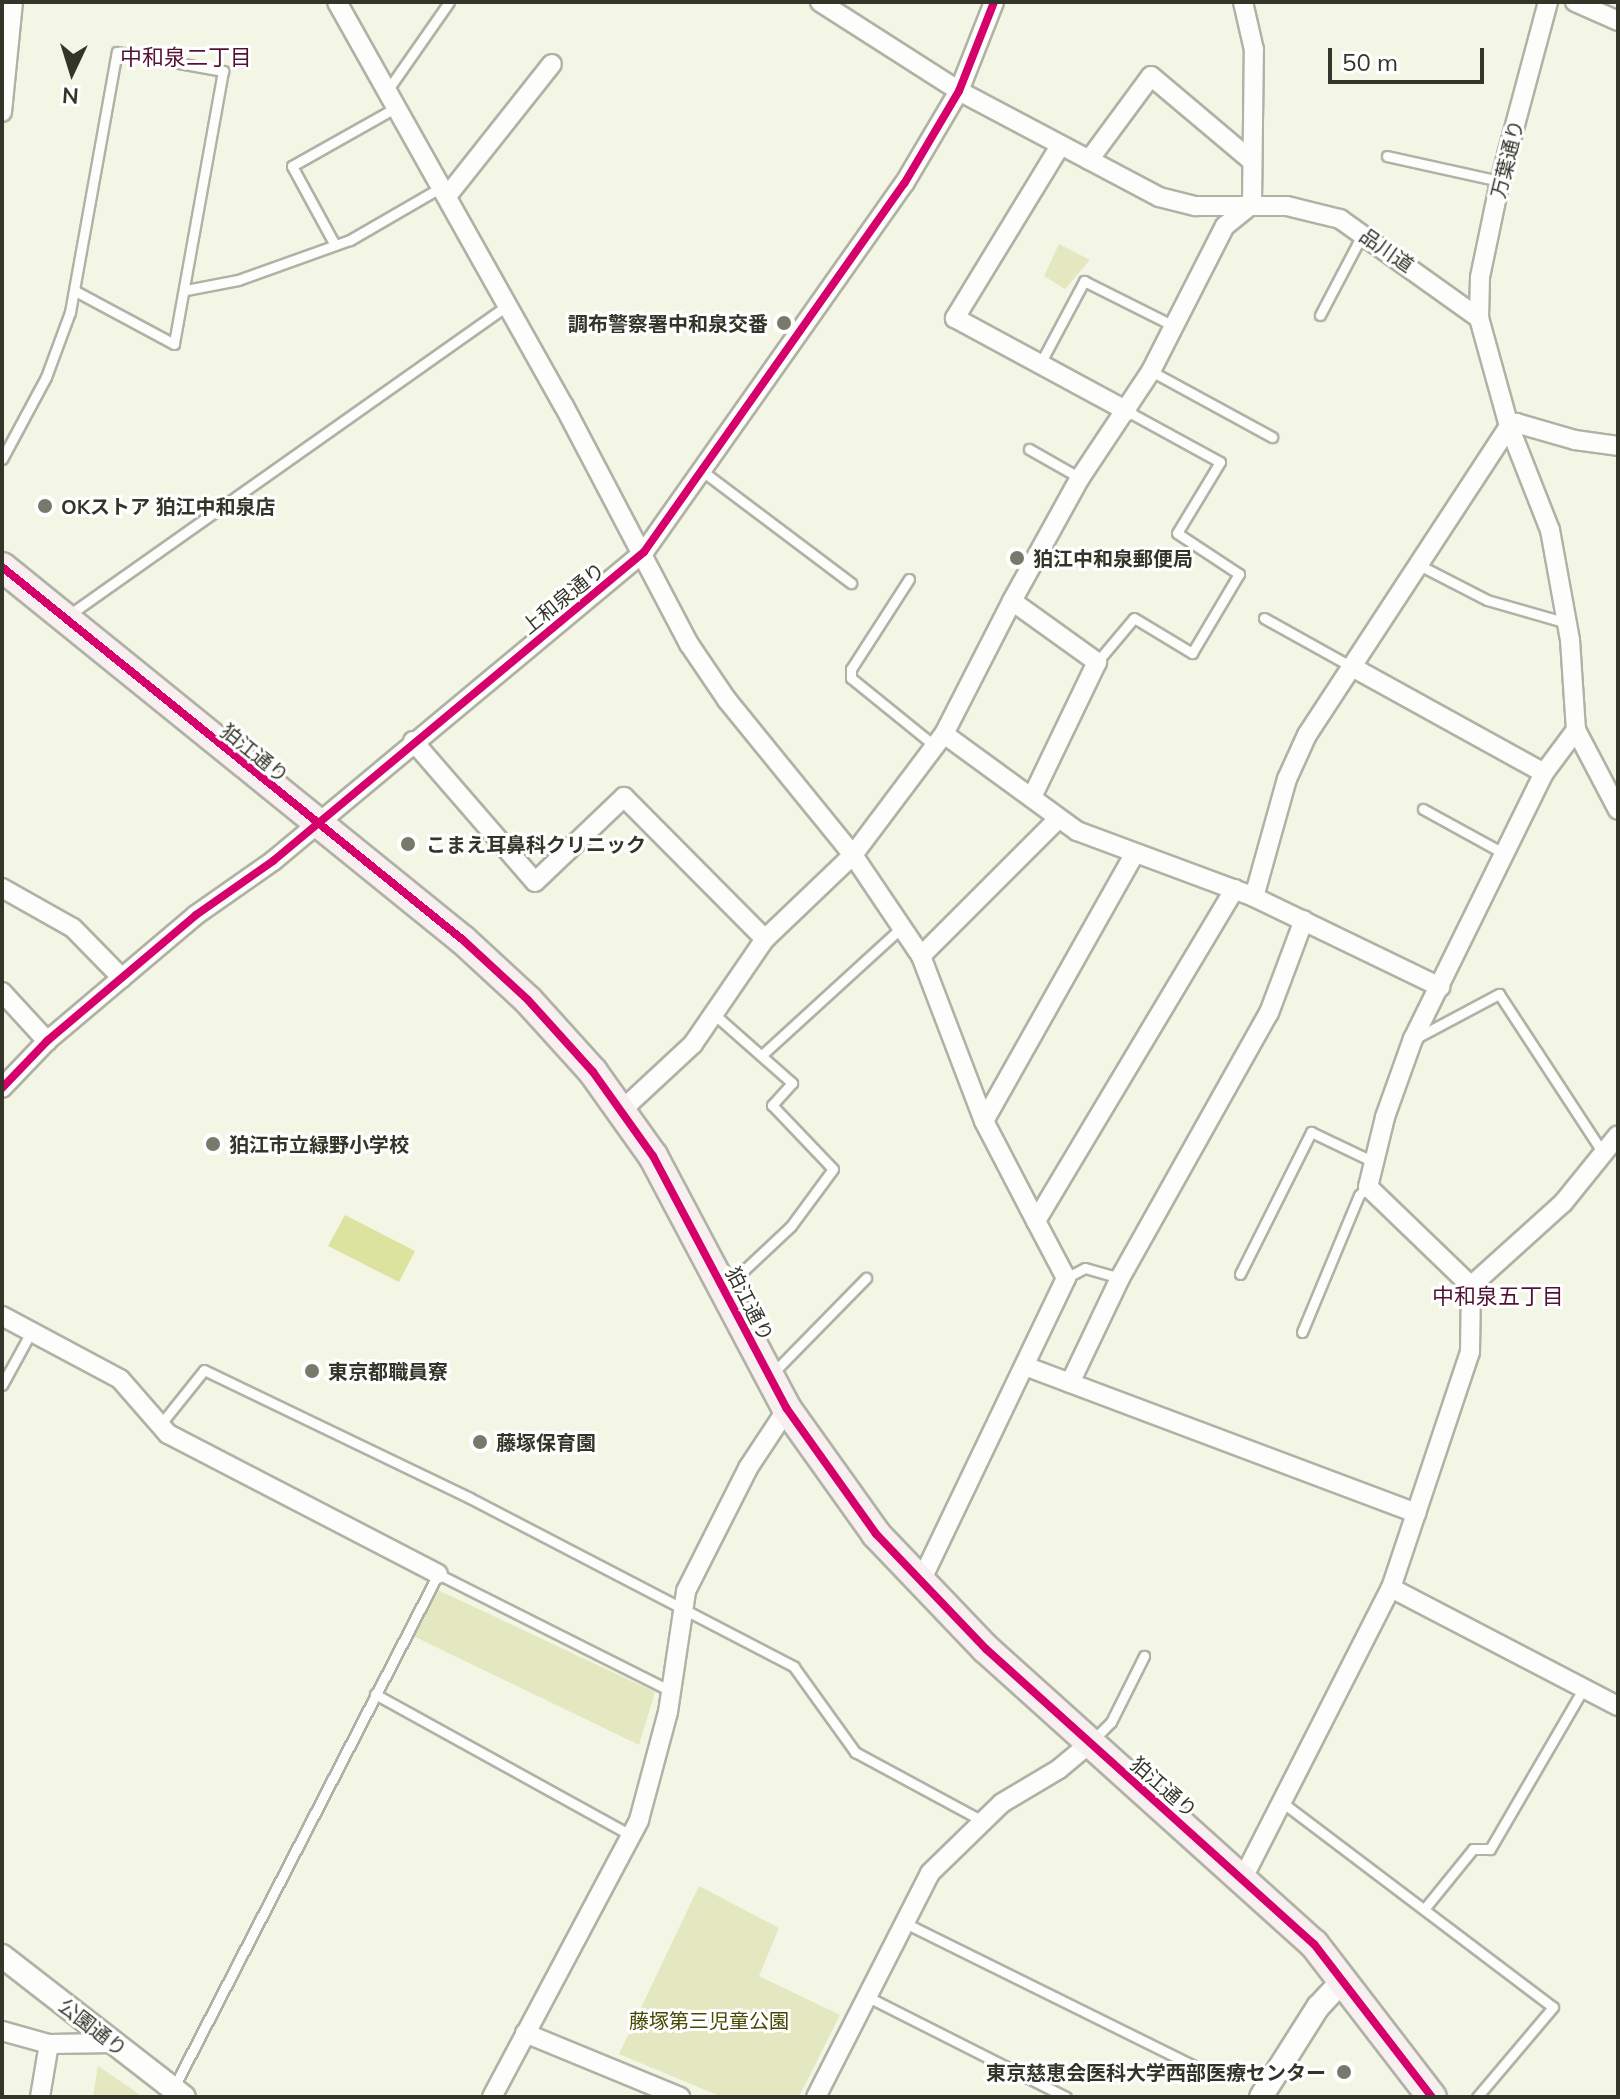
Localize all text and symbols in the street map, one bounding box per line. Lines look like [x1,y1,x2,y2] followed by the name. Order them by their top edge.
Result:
[32,32,112,112] north arrow
[1332,32,1488,82] scale bar
[120,45,252,71] district label: 中和泉二丁目
[1342,47,1398,77] text: 50 m
[61,81,80,110] text: N
[1486,117,1528,201] street label: 万葉通り
[1356,223,1418,277] street label: 品川道
[568,311,768,335] place label: 調布警察署中和泉交番
[775,314,793,332] marker: 調布警察署中和泉交番
[61,494,276,518] place label: OKストア 狛江中和泉店
[36,497,54,515] marker: OKストア 狛江中和泉店
[1033,546,1193,570] place label: 狛江中和泉郵便局
[1008,549,1026,567] marker: 狛江中和泉郵便局
[517,557,609,639] street label: 上和泉通り
[216,719,294,787] street label: 狛江通り
[426,832,646,856] place label: こまえ耳鼻科クリニック
[397,833,419,855] marker: こまえ耳鼻科クリニック
[229,1132,409,1156] place label: 狛江市立緑野小学校
[204,1135,222,1153] marker: 狛江市立緑野小学校
[721,1263,779,1345] street label: 狛江通り
[1432,1284,1564,1310] district label: 中和泉五丁目
[328,1359,448,1383] place label: 東京都職員寮
[303,1362,321,1380] marker: 東京都職員寮
[496,1430,596,1454] place label: 藤塚保育園
[471,1433,489,1451] marker: 藤塚保育園
[1126,1752,1202,1822] street label: 狛江通り
[54,1993,132,2061] street label: 公園通り
[629,2008,789,2032] park label: 藤塚第三児童公園
[986,2060,1326,2084] place label: 東京慈恵会医科大学西部医療センター
[1333,2061,1355,2083] marker: 東京慈恵会医科大学西部医療センター

